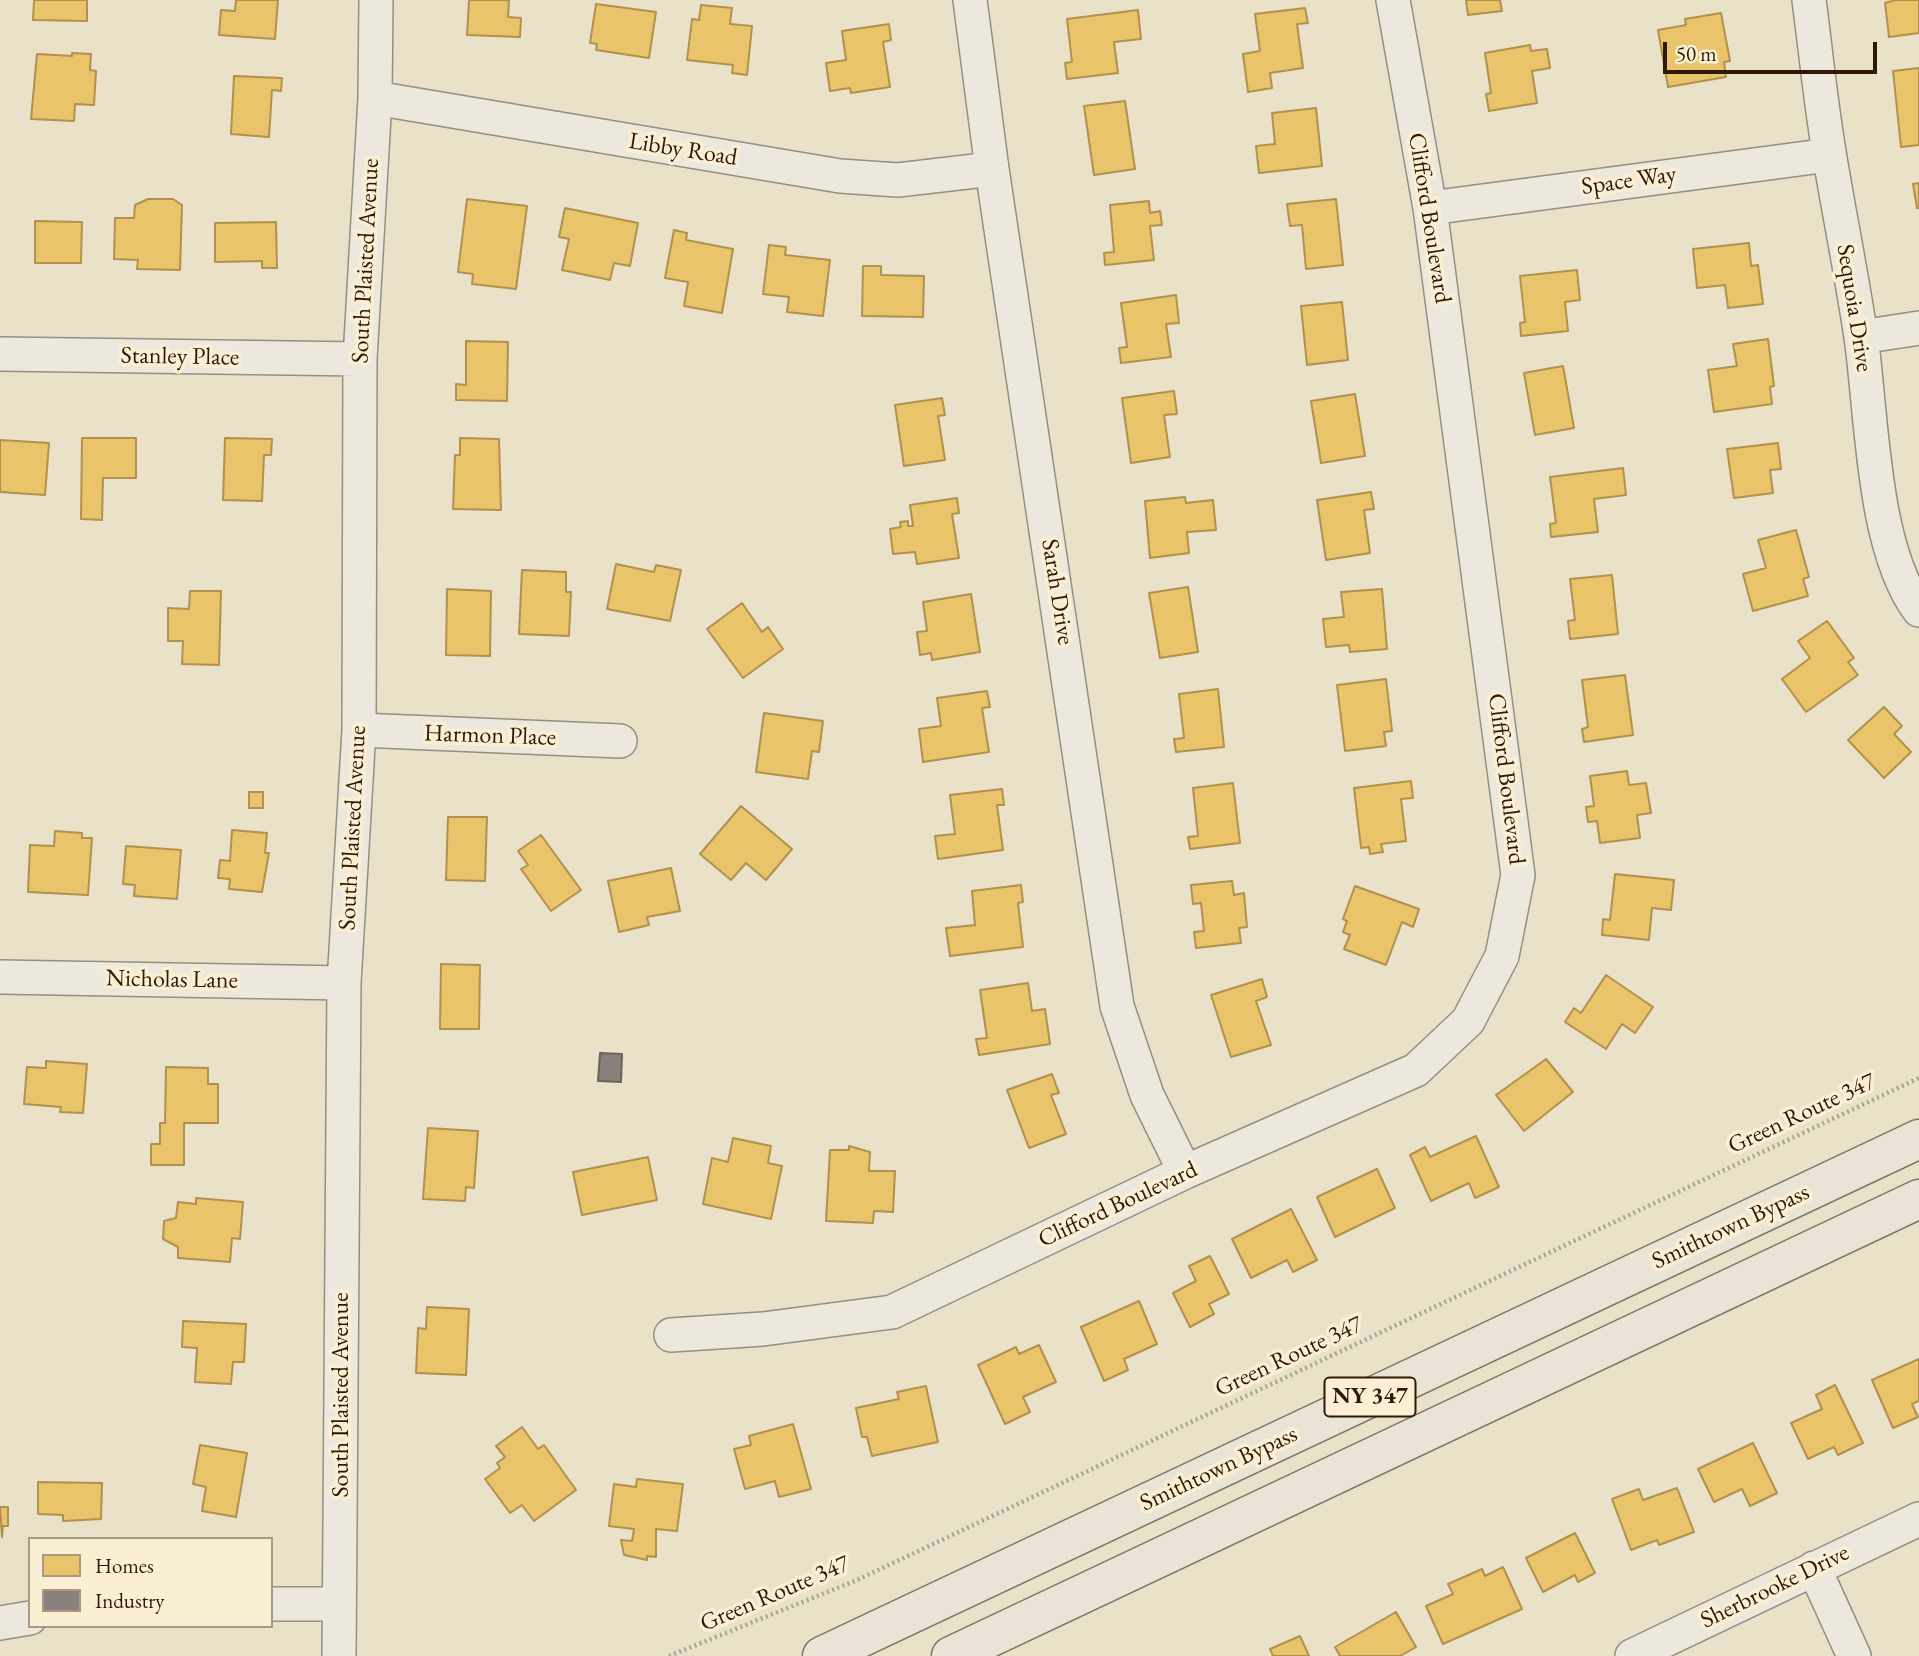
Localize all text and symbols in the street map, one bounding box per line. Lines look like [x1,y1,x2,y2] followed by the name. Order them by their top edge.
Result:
[1667,28,1881,72] scale bar
[1676,40,1717,67] text: 50 m
[627,127,739,173] street label: Libby Road
[1401,131,1457,305] street label: Clifford Boulevard
[346,158,386,364] street label: South Plaisted Avenue
[1580,160,1678,202] street label: Space Way
[1830,242,1878,374] street label: Sequoia Drive
[120,342,240,372] street label: Stanley Place
[1034,537,1080,647] street label: Sarah Drive
[1481,692,1531,866] street label: Clifford Boulevard
[423,719,557,753] street label: Harmon Place
[333,725,373,931] street label: South Plaisted Avenue
[106,964,238,996] street label: Nicholas Lane
[1724,1067,1880,1161] street label: Green Route 347
[1034,1156,1202,1254] street label: Clifford Boulevard
[1648,1178,1814,1276] street label: Smithtown Bypass
[327,1292,355,1498] street label: South Plaisted Avenue
[1211,1310,1367,1404] street label: Green Route 347
[1324,1378,1416,1416] road number: NY 347
[1136,1420,1302,1518] street label: Smithtown Bypass
[28,1537,273,1628] legend
[1696,1539,1854,1635] street label: Sherbrooke Drive
[696,1550,854,1638] street label: Green Route 347
[95,1552,154,1579] text: Homes
[95,1587,165,1614] text: Industry

